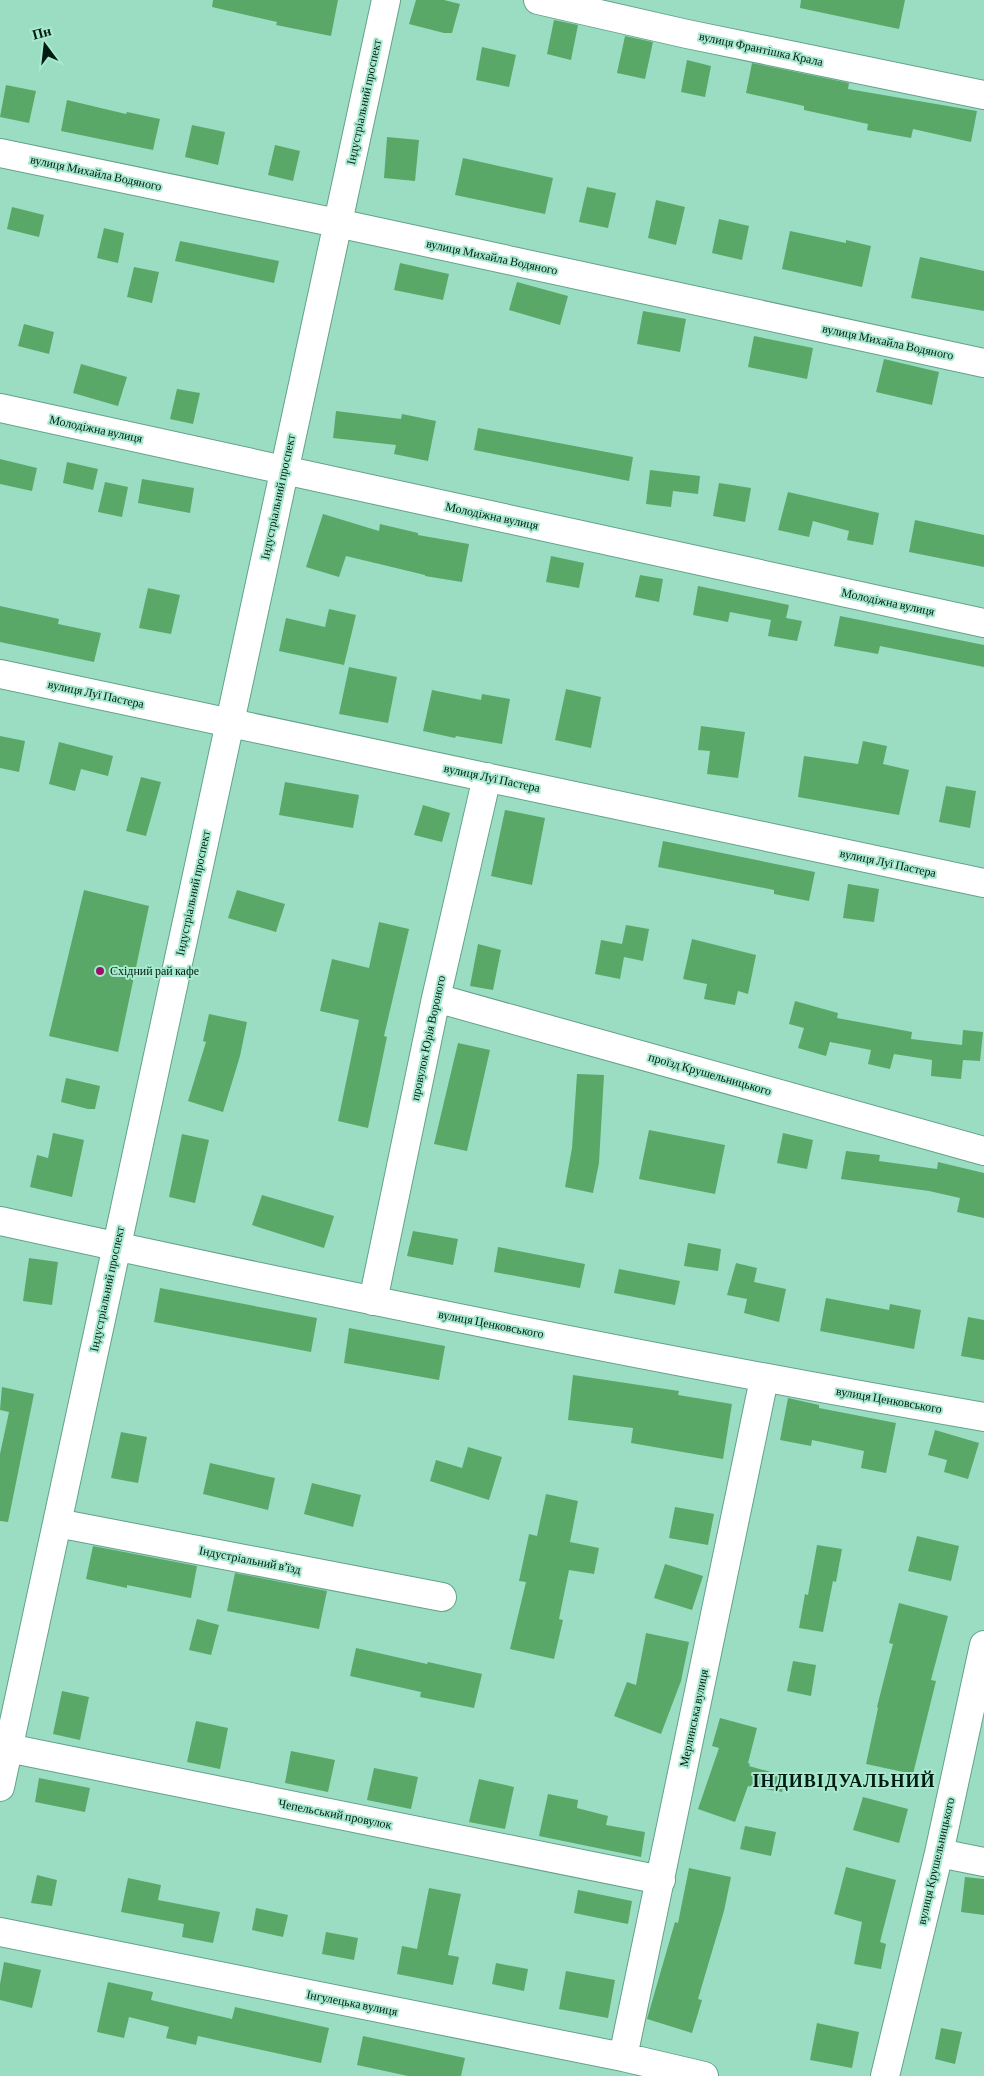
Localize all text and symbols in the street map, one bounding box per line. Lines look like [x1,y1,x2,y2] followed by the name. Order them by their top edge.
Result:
[20,20,70,70] north arrow
[30,22,53,43] text: Пн
[698,29,825,69] street label: вулиця Франтішка Крала
[344,37,384,166] street label: Індустріальний проспект
[29,152,163,194] street label: вулиця Михайла Водяного
[425,236,559,278] street label: вулиця Михайла Водяного
[821,321,955,363] street label: вулиця Михайла Водяного
[48,412,144,446] street label: Молодіжна вулиця
[258,432,298,561] street label: Індустріальний проспект
[444,499,540,533] street label: Молодіжна вулиця
[840,585,936,619] street label: Молодіжна вулиця
[47,677,146,711] street label: вулиця Луї Пастера
[443,761,542,795] street label: вулиця Луї Пастера
[173,828,213,957] street label: Індустріальний проспект
[839,846,938,880] street label: вулиця Луї Пастера
[110,964,199,978] place label: Східний рай кафе
[94,965,106,977] marker: Східний рай кафе
[408,974,448,1102] street label: провулок Юрія Вороного
[647,1050,773,1098] street label: проїзд Крушельницького
[87,1224,127,1353] street label: Індустріальний проспект
[437,1307,545,1341] street label: вулиця Ценковського
[835,1384,943,1416] street label: вулиця Ценковського
[198,1543,302,1577] street label: Індустріальний в’їзд
[677,1667,711,1768] street label: Мерлинська вулиця
[752,1770,936,1791] district label: ІНДИВІДУАЛЬНИЙ
[277,1796,393,1832] street label: Чепельський провулок
[915,1796,957,1926] street label: вулиця Крушельницького
[305,1987,399,2019] street label: Інгулецька вулиця

